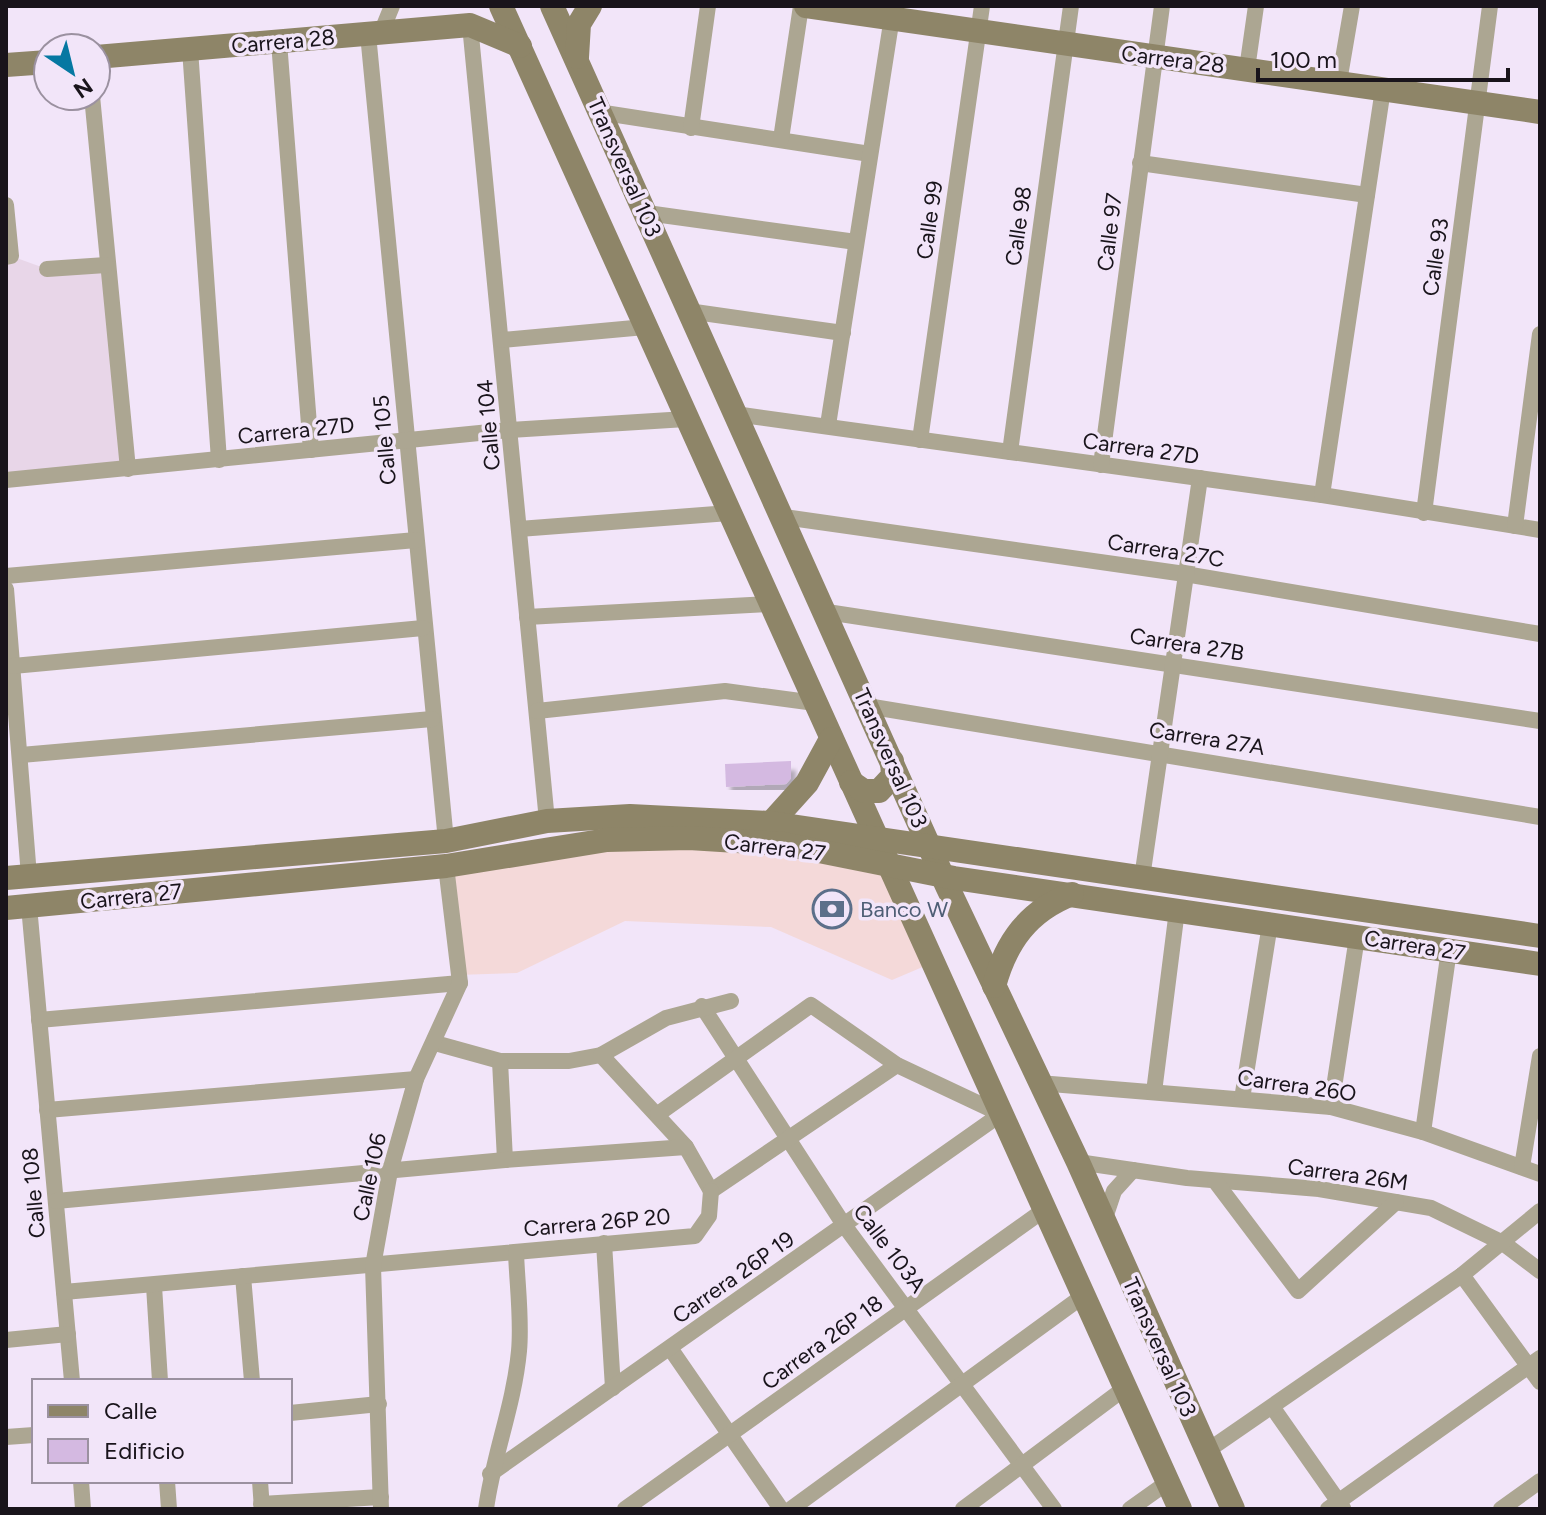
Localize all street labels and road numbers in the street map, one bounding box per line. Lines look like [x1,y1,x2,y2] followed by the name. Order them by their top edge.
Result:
[230,24,336,59] street label: Carrera 28
[1120,40,1226,79] street label: Carrera 28
[582,93,667,241] street label: Transversal 103
[911,179,948,261] street label: Calle 99
[1000,184,1037,268] street label: Calle 98
[1091,191,1128,273] street label: Calle 97
[1417,216,1454,298] street label: Calle 93
[471,378,506,471] street label: Calle 104
[367,394,402,486] street label: Calle 105
[236,411,356,450] street label: Carrera 27D
[1081,427,1201,470] street label: Carrera 27D
[1106,528,1226,573] street label: Carrera 27C
[1128,622,1246,667] street label: Carrera 27B
[848,684,933,832] street label: Transversal 103
[1147,716,1267,761] street label: Carrera 27A
[723,828,827,867] street label: Carrera 27
[79,878,183,915] street label: Carrera 27
[1362,924,1468,967] street label: Carrera 27
[1236,1064,1358,1107] street label: Carrera 26O
[347,1130,392,1224] street label: Calle 106
[16,1146,51,1239] street label: Calle 108
[1286,1153,1410,1196] street label: Carrera 26M
[847,1199,932,1298] street label: Calle 103A
[522,1203,672,1242] street label: Carrera 26P 20
[667,1225,799,1329] street label: Carrera 26P 19
[1117,1273,1202,1421] street label: Transversal 103
[756,1289,888,1396] street label: Carrera 26P 18

